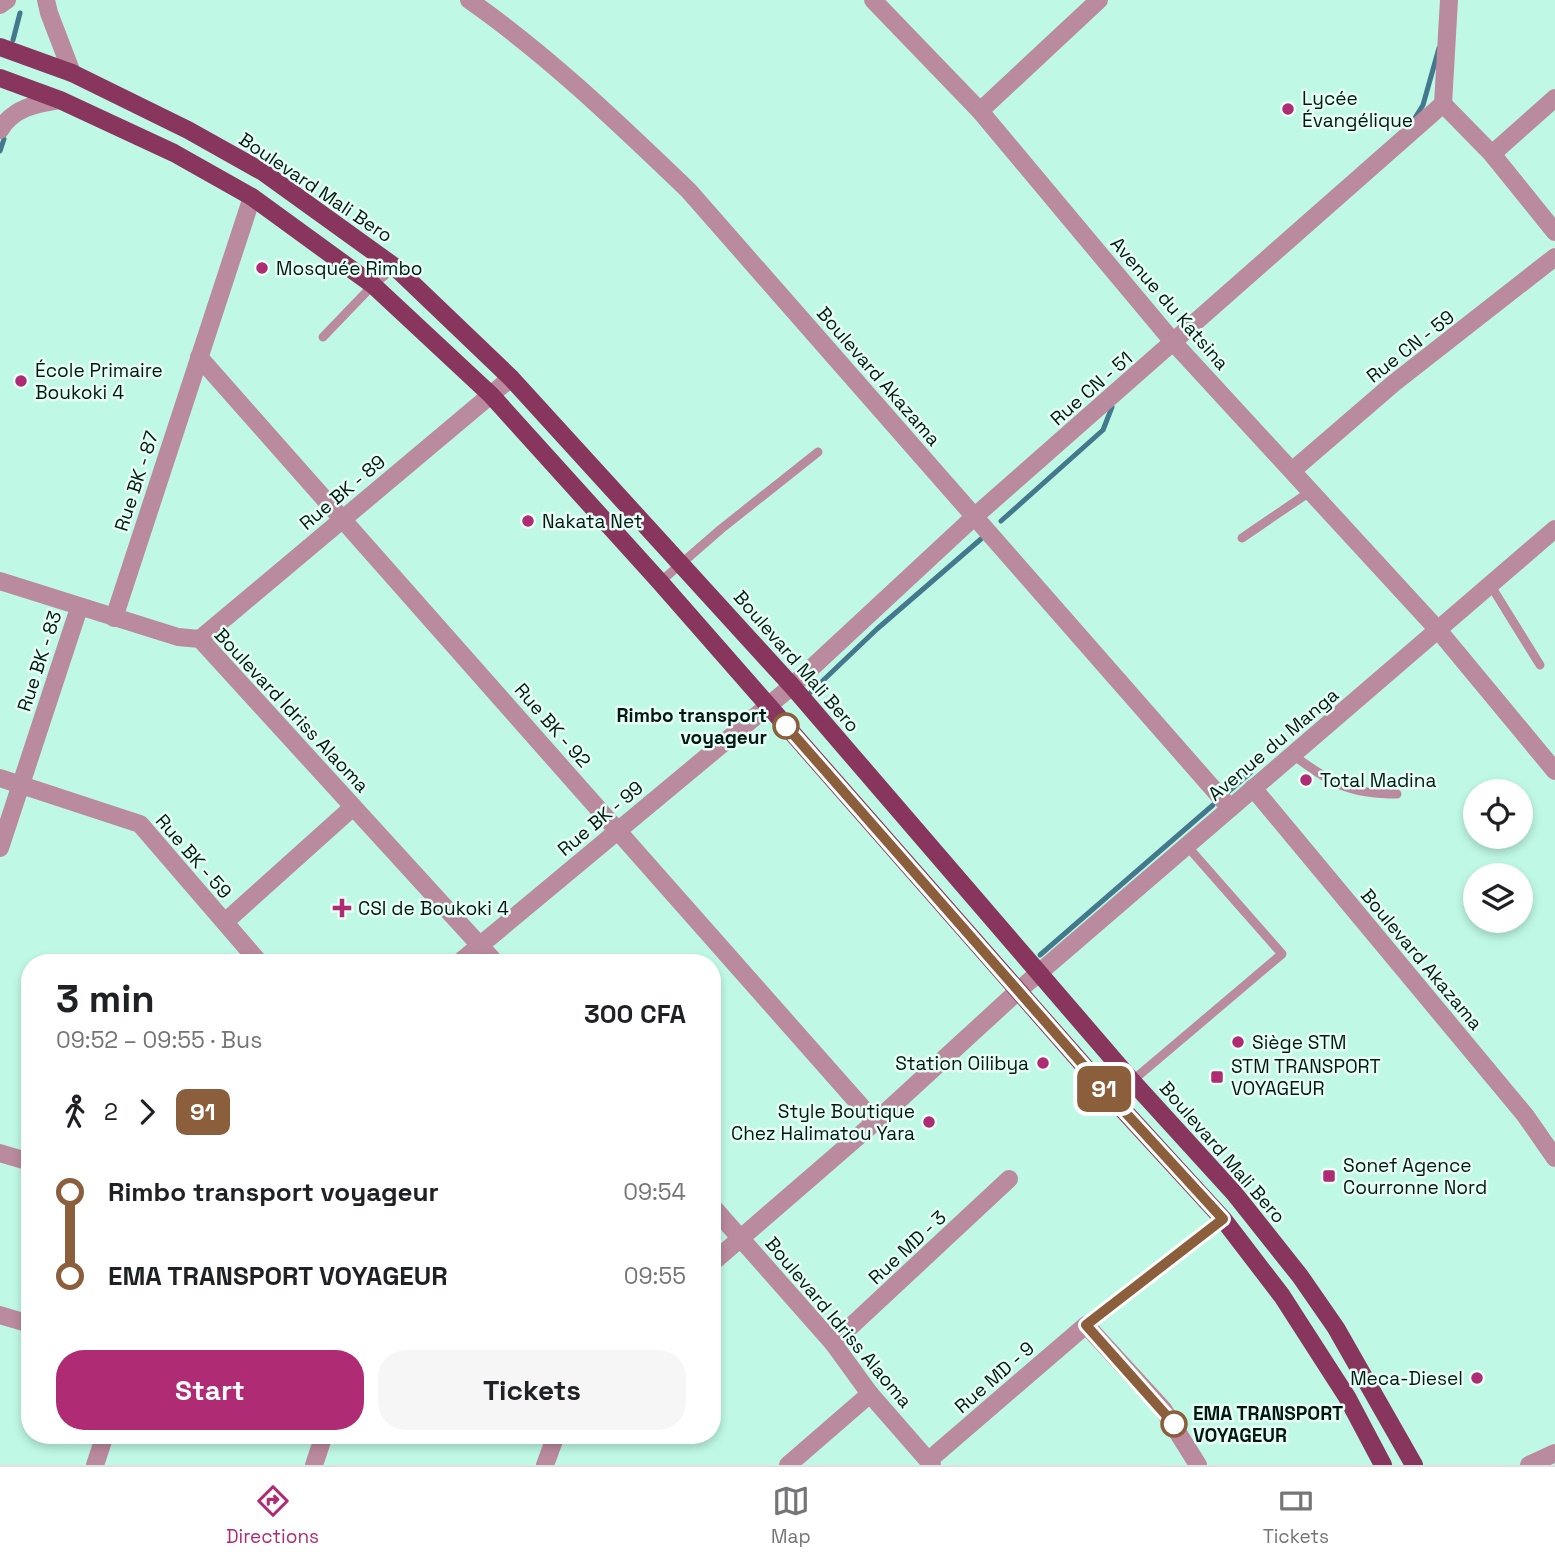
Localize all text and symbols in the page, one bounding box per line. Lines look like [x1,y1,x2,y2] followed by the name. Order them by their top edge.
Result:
[1302,86,1413,133] place label: Lycée Évangélique
[1280,101,1296,117] marker: Lycée Évangélique
[234,127,397,248] street label: Boulevard Mali Bero
[1105,231,1234,375] street label: Avenue du Katsina
[276,256,422,281] place label: Mosquée Rimbo
[254,260,270,276] marker: Mosquée Rimbo
[811,301,946,451] street label: Boulevard Akazama
[1361,304,1459,389] street label: Rue CN - 59
[1045,346,1138,431] street label: Rue CN - 51
[35,358,163,405] place label: École Primaire Boukoki 4
[13,373,29,389] marker: École Primaire Boukoki 4
[109,428,164,534] street label: Rue BK - 87
[294,449,390,536] street label: Rue BK - 89
[542,509,643,534] place label: Nakata Net
[520,513,536,529] marker: Nakata Net
[728,585,865,738] street label: Boulevard Mali Bero
[11,608,68,715] street label: Rue BK - 83
[209,623,374,798] street label: Boulevard Idriss Alaoma
[509,678,596,773] street label: Rue BK - 92
[1203,682,1344,806] street label: Avenue du Manga
[617,703,767,750] place label: Rimbo transport voyageur
[773,713,799,739] marker: Rimbo transport voyageur
[1320,768,1436,793] place label: Total Madina
[1298,772,1314,788] marker: Total Madina
[552,775,648,862] street label: Rue BK - 99
[1463,779,1533,933] map controls
[1463,779,1533,849] button: locate
[150,809,237,904] street label: Rue BK - 59
[1463,863,1533,933] button: layers
[1355,884,1488,1035] street label: Boulevard Akazama
[358,896,509,921] place label: CSI de Boukoki 4
[332,898,352,918] marker: CSI de Boukoki 4
[56,975,155,1023] text: 3 min
[584,997,686,1031] text: 300 CFA
[56,1025,262,1055] text: 09:52 – 09:55 · Bus
[1252,1030,1347,1055] place label: Siège STM
[1230,1034,1246,1050] marker: Siège STM
[895,1051,1029,1076] place label: Station Oilibya
[1231,1054,1381,1101] place label: STM TRANSPORT VOYAGEUR
[1035,1055,1051,1071] marker: Station Oilibya
[1072,1066,1136,1112] line badge: 91
[1209,1069,1225,1085] marker: STM TRANSPORT VOYAGEUR
[1091,1073,1117,1104] text: 91
[1154,1076,1291,1229] street label: Boulevard Mali Bero
[56,1093,94,1131] icon: walk
[128,1093,166,1131] icon: forward
[190,1096,216,1127] text: 91
[104,1097,118,1127] text: 2
[731,1099,915,1146] place label: Style Boutique Chez Halimatou Yara
[921,1114,937,1130] marker: Style Boutique Chez Halimatou Yara
[1343,1153,1487,1200] place label: Sonef Agence Courronne Nord
[1321,1168,1337,1184] marker: Sonef Agence Courronne Nord
[108,1175,439,1209] text: Rimbo transport voyageur
[623,1177,686,1207] text: 09:54
[863,1205,952,1290] street label: Rue MD - 3
[760,1232,918,1413] street label: Boulevard Idriss Alaoma
[108,1259,448,1293] text: EMA TRANSPORT VOYAGEUR
[624,1261,686,1291] text: 09:55
[949,1336,1039,1419] street label: Rue MD - 9
[56,1350,364,1430] button: Start
[378,1350,686,1430] button: Tickets
[1350,1366,1463,1391] place label: Meca-Diesel
[1469,1370,1485,1386] marker: Meca-Diesel
[1193,1401,1343,1448] place label: EMA TRANSPORT VOYAGEUR
[1161,1411,1187,1437] marker: EMA TRANSPORT VOYAGEUR
[226,1482,319,1549] tab: Directions
[771,1482,811,1549] tab: Map
[1263,1482,1329,1549] tab: Tickets

